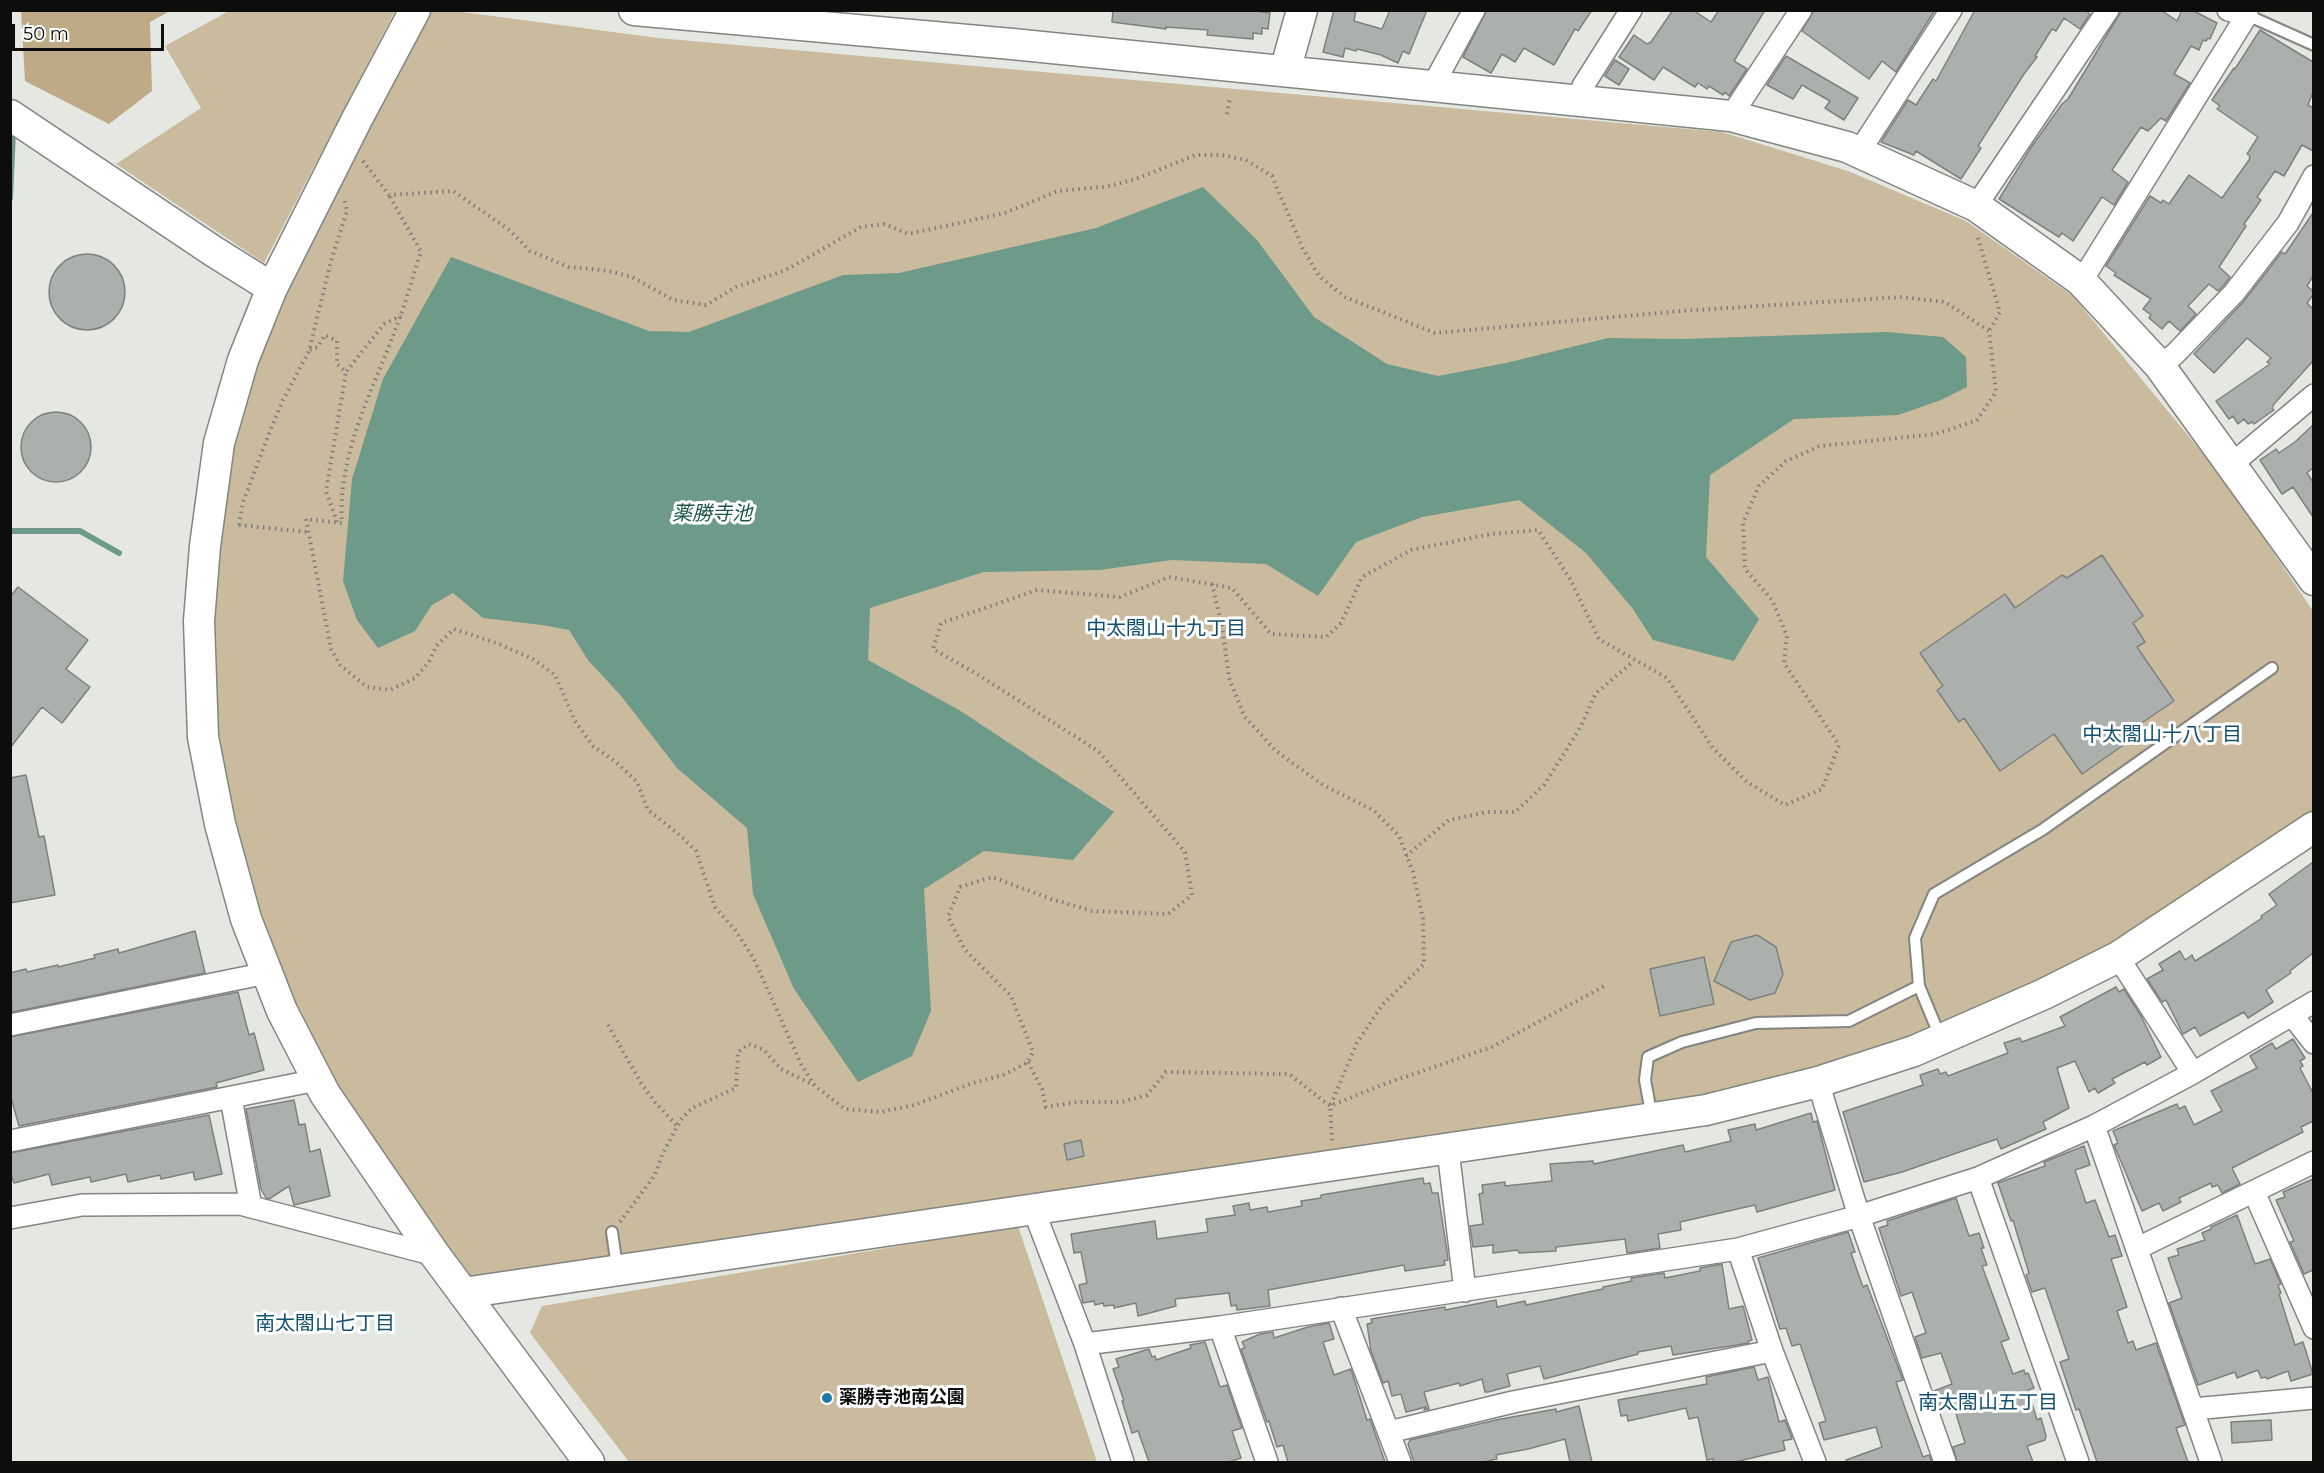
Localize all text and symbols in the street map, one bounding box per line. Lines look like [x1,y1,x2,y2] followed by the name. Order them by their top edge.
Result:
[15,12,166,50] scale bar
[23,23,69,45] text: 50 m
[672,502,752,526] water label: 薬勝寺池
[1086,617,1246,641] district label: 中太閤山十九丁目
[2082,723,2242,747] district label: 中太閤山十八丁目
[255,1312,395,1336] district label: 南太閤山七丁目
[839,1387,965,1409] place label: 薬勝寺池南公園
[820,1391,834,1405] marker: 薬勝寺池南公園
[1918,1391,2058,1415] district label: 南太閤山五丁目

